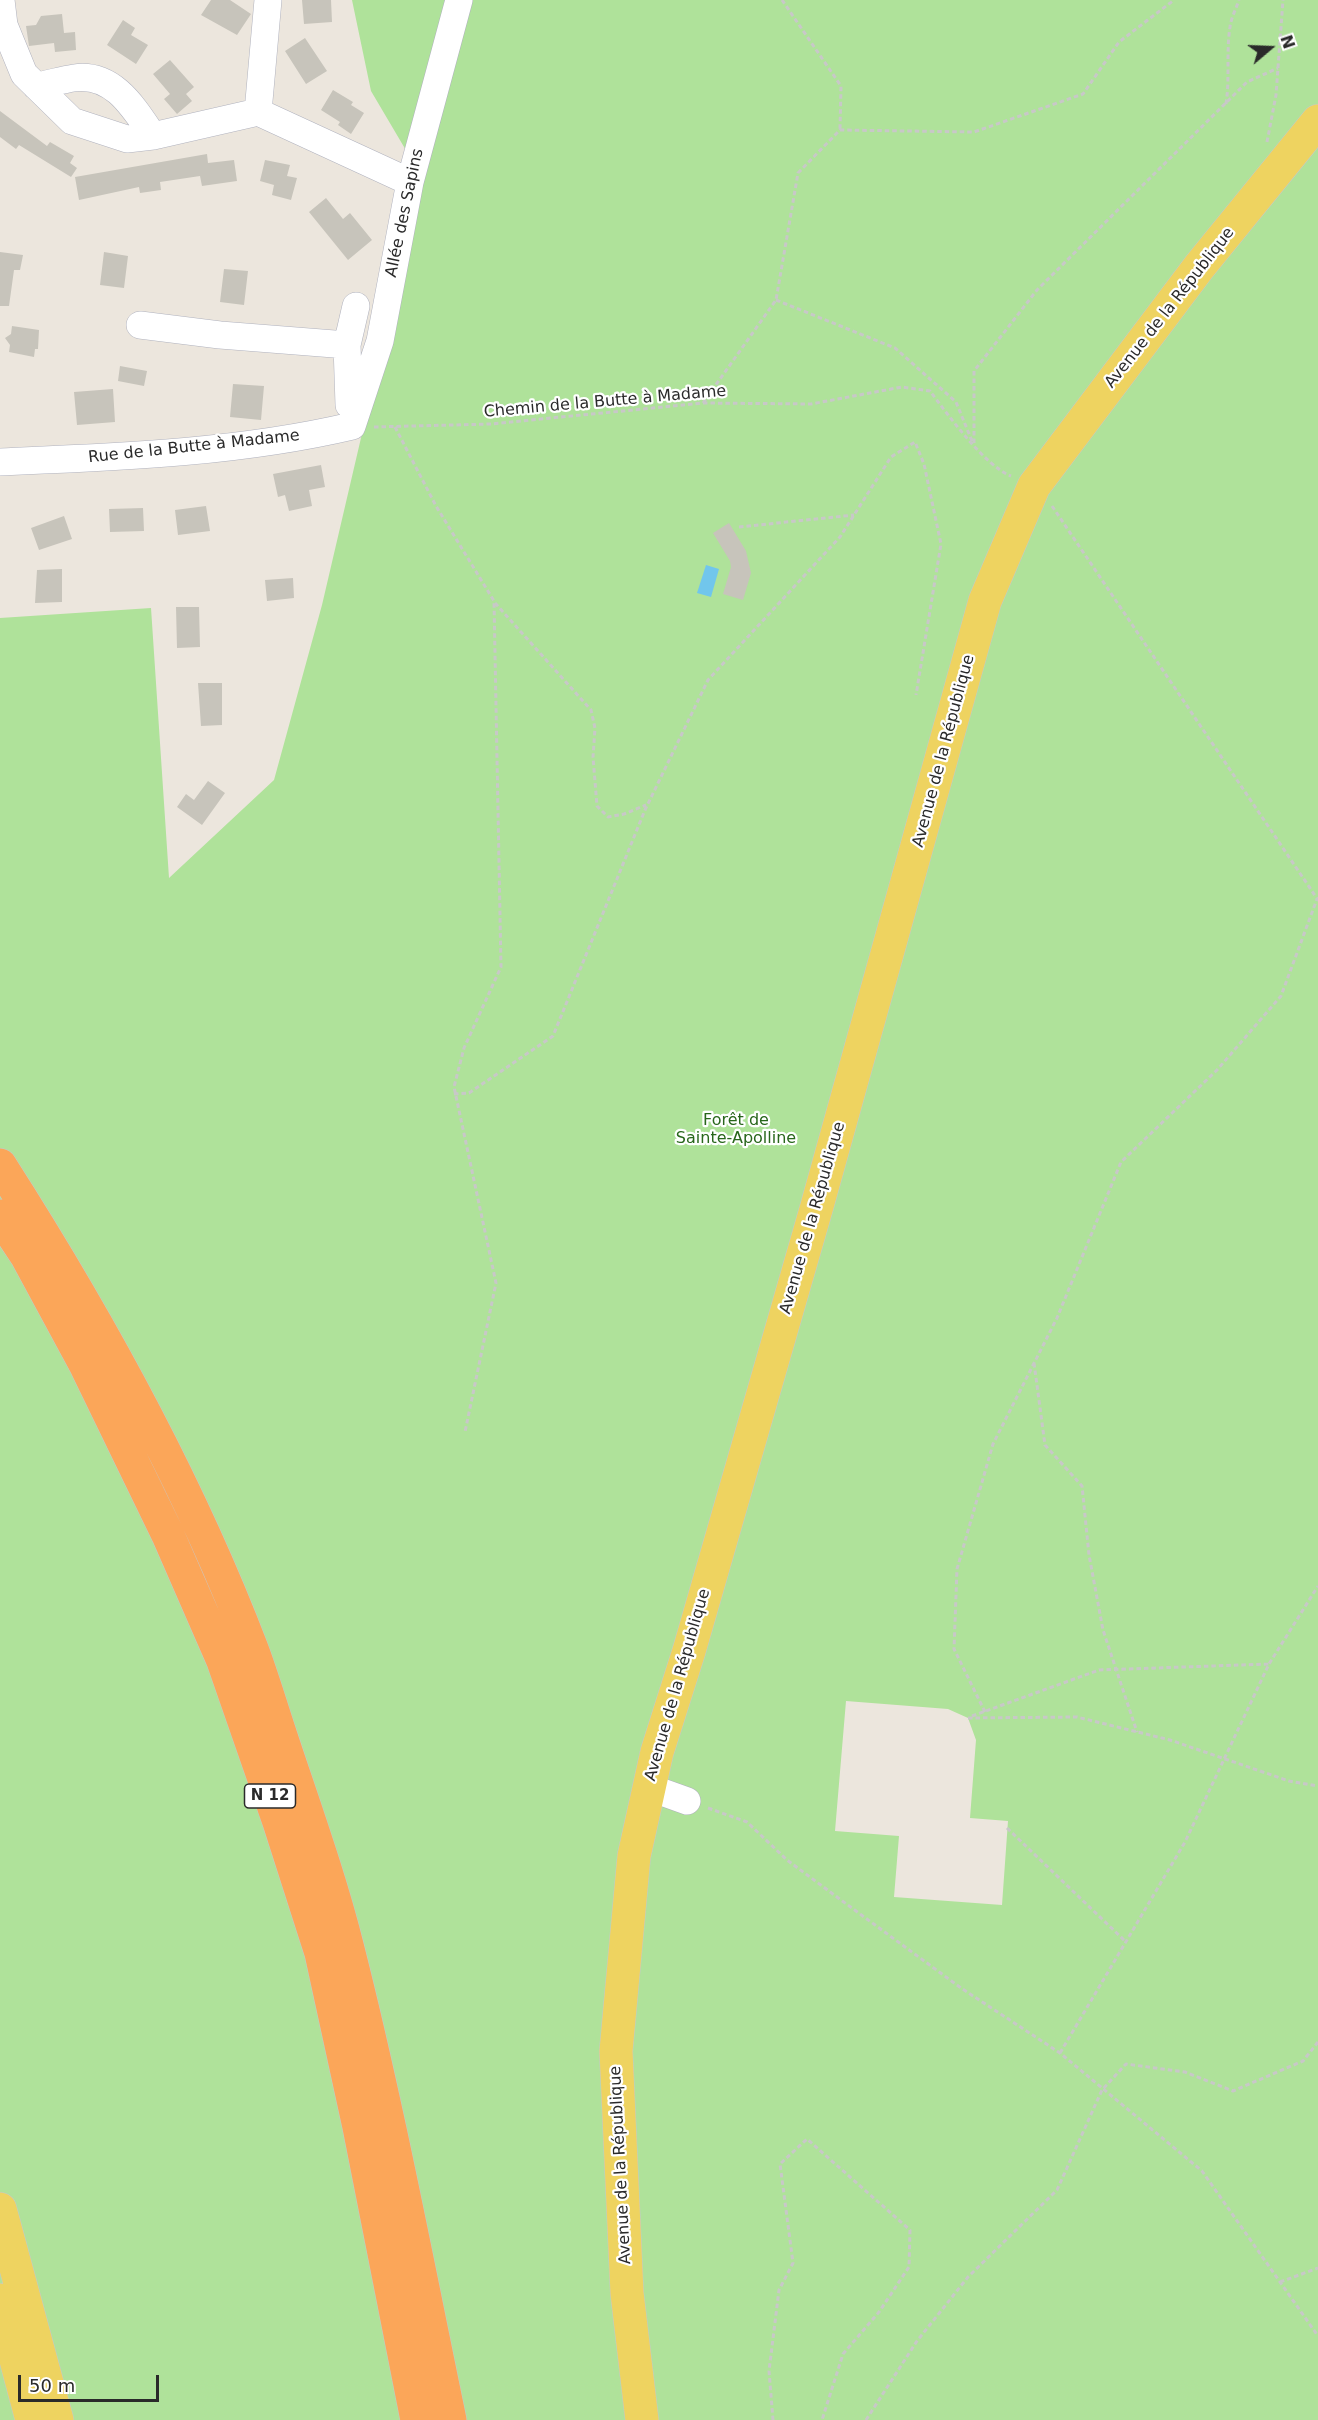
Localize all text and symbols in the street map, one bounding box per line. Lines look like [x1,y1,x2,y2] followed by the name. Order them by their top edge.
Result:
[1240,18,1300,78] north arrow
[1276,33,1299,51] text: N
[382,147,428,279] street label: Allée des Sapins
[1101,224,1239,392] street label: Avenue de la République
[483,382,727,422] street label: Chemin de la Butte à Madame
[87,426,301,468] street label: Rue de la Butte à Madame
[909,653,979,849] street label: Avenue de la République
[676,1111,796,1149] park label: Forêt de Sainte-Apolline
[776,1120,850,1316] street label: Avenue de la République
[641,1587,715,1783] street label: Avenue de la République
[244,1784,296,1808] road number: N 12
[606,2065,636,2265] street label: Avenue de la République
[21,2363,162,2401] scale bar
[29,2375,75,2396] text: 50 m

